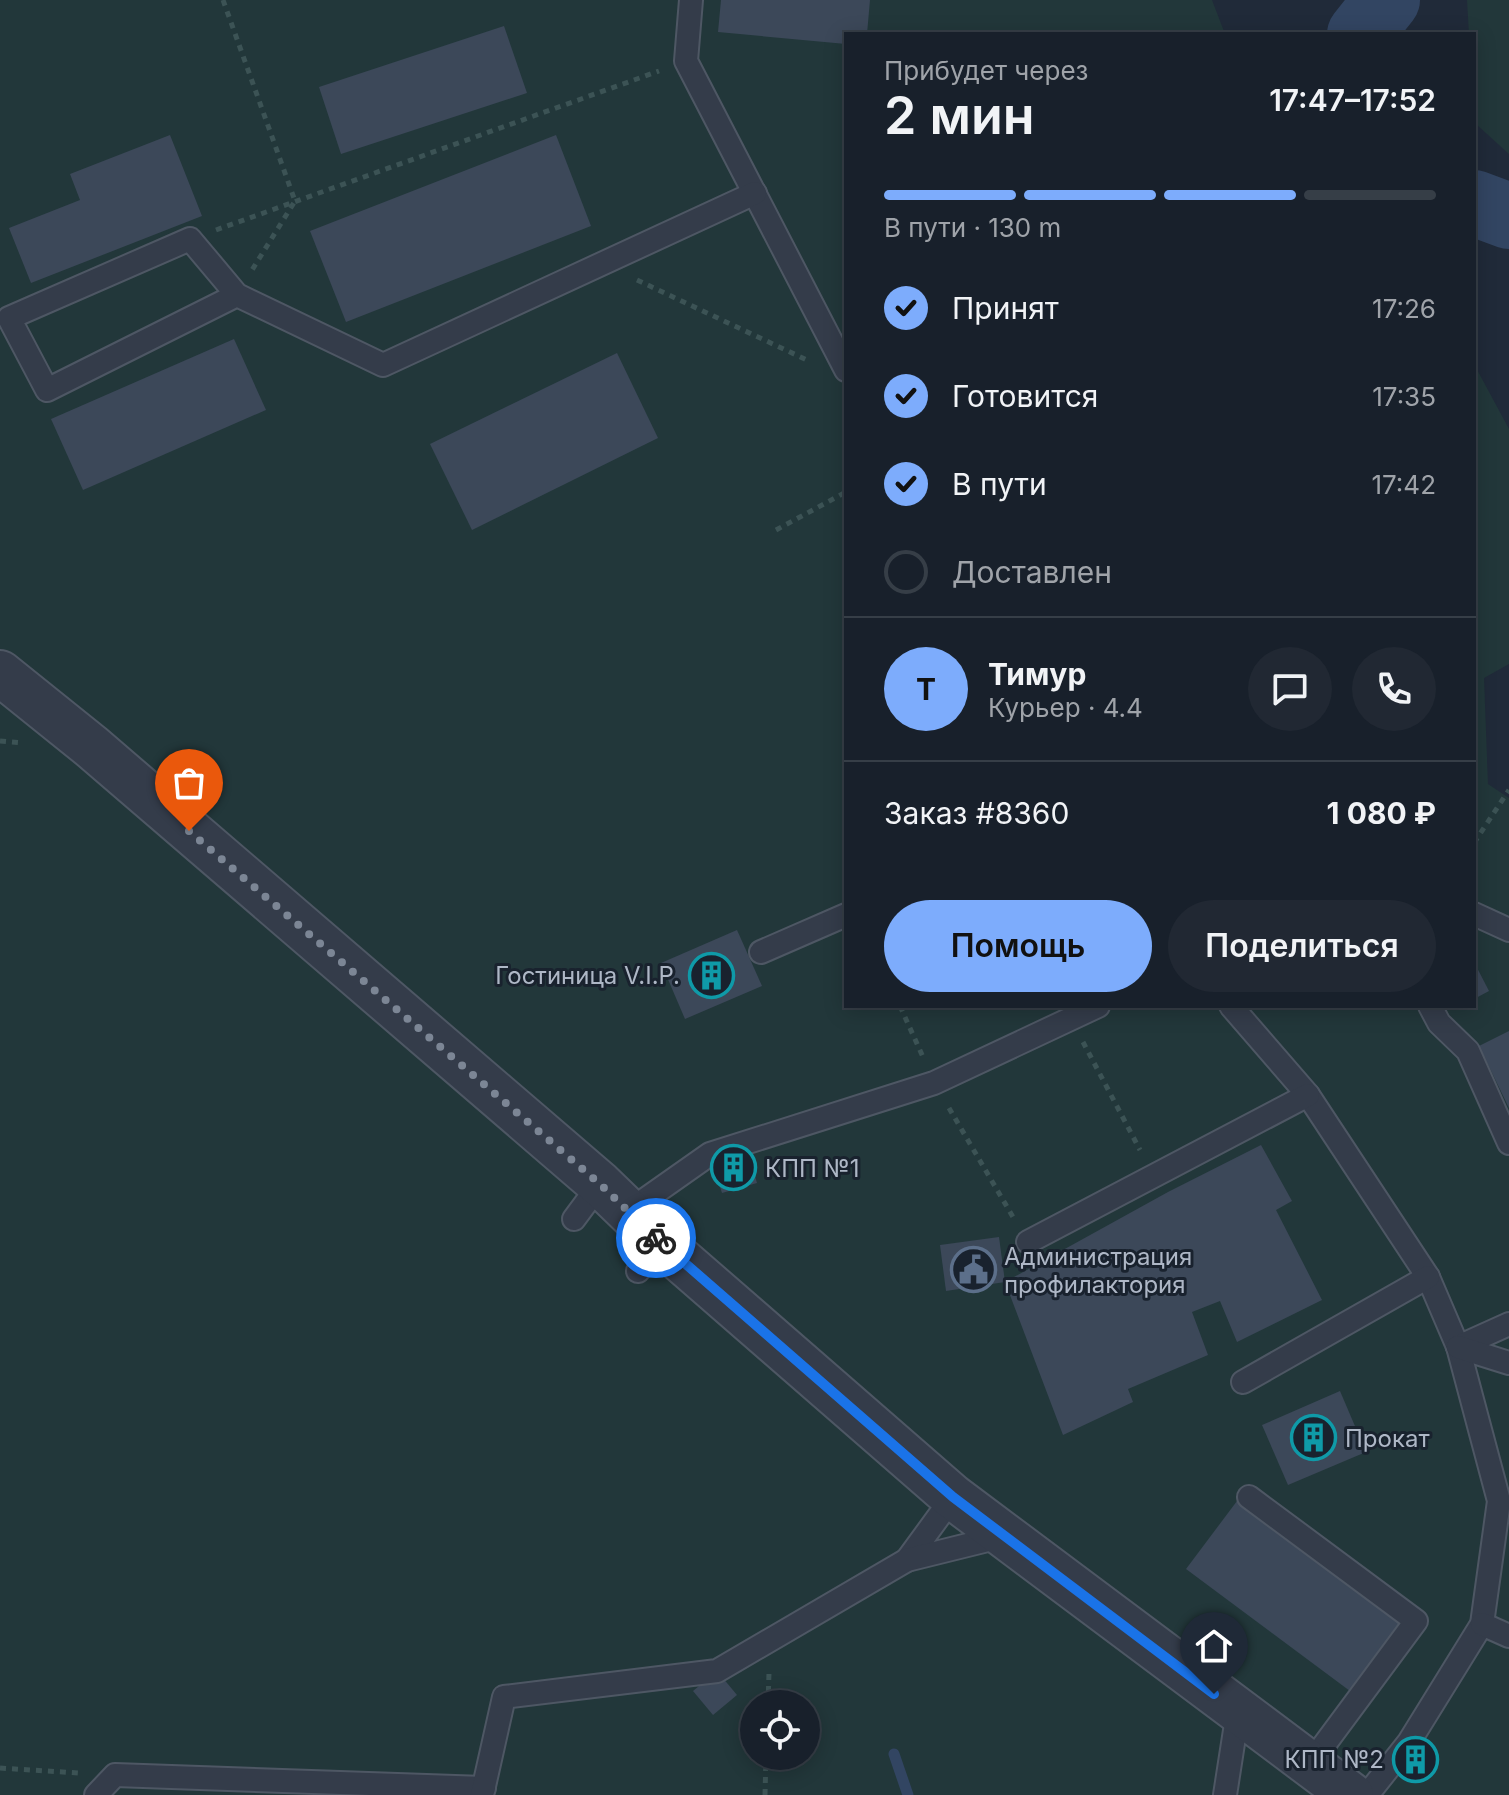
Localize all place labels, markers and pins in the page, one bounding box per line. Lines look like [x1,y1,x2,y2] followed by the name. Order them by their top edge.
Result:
[155,749,223,831] pin
[687,951,735,999] building icon: Гостиница V.I.P.
[495,961,680,990] place label: Гостиница V.I.P.
[710,1144,758,1192] building icon: КПП №1
[765,1154,860,1183] place label: КПП №1
[1004,1242,1192,1299] place label: Администрация профилактория
[949,1246,997,1294] public building icon: Администрация профилактория
[1290,1414,1338,1462] building icon: Прокат
[1345,1424,1430,1453] place label: Прокат
[1180,1612,1248,1694] pin
[1391,1735,1439,1783] building icon: КПП №2
[1285,1745,1384,1774] place label: КПП №2

